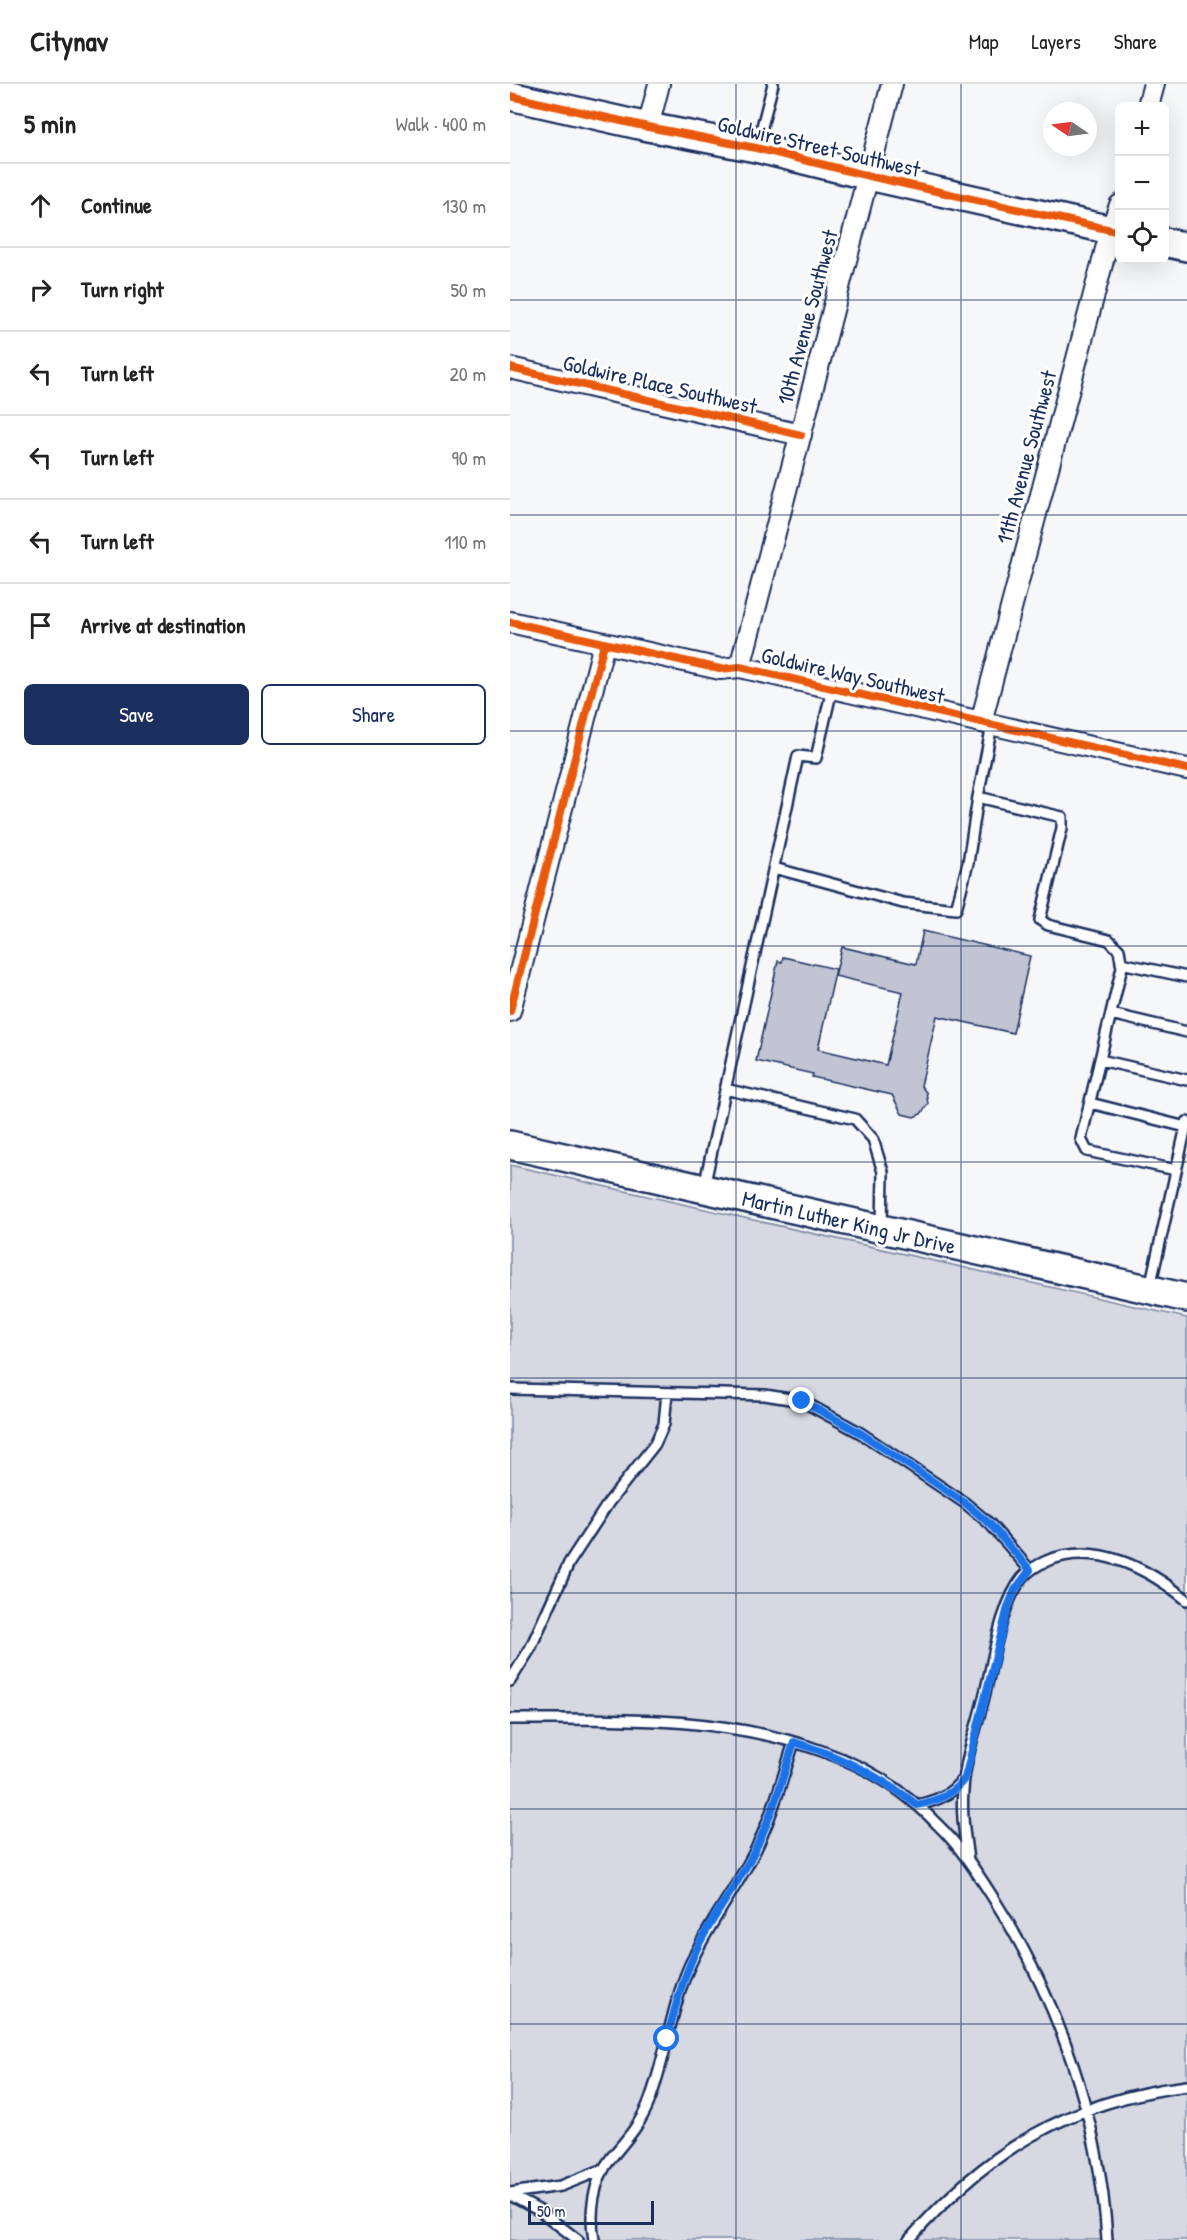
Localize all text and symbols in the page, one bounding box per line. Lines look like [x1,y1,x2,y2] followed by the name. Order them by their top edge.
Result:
[30,22,108,60] text: Citynav
[969,27,998,56] text: Map
[1031,27,1081,56] text: Layers
[1114,27,1157,56] text: Share
[1043,102,1097,156] north arrow
[1115,102,1169,264] map controls
[1115,102,1169,156] button: +
[24,106,76,141] text: 5 min
[715,108,924,184] street label: Goldwire Street Southwest
[395,110,486,137] text: Walk · 400 m
[1115,156,1169,210] button: −
[24,189,57,222] icon: ahead
[81,190,152,220] text: Continue
[443,192,486,219] text: 130 m
[1115,210,1169,264] button: locate
[769,226,845,408] street label: 10th Avenue Southwest
[24,273,57,306] icon: right
[81,274,164,304] text: Turn right
[450,276,486,303] text: 50 m
[560,347,760,421] street label: Goldwire Place Southwest
[24,357,57,390] icon: left
[81,358,154,388] text: Turn left
[449,360,486,387] text: 20 m
[988,367,1064,547] street label: 11th Avenue Southwest
[24,441,57,474] icon: left
[81,442,154,472] text: Turn left
[452,444,486,471] text: 90 m
[24,525,57,558] icon: left
[81,526,154,556] text: Turn left
[444,528,486,555] text: 110 m
[24,609,57,642] icon: arrive
[81,610,246,640] text: Arrive at destination
[758,639,948,711] street label: Goldwire Way Southwest
[24,684,249,745] button: Save
[261,684,486,745] button: Share
[739,1183,959,1261] street label: Martin Luther King Jr Drive
[788,1387,814,1413] route end
[653,2025,679,2051] route start
[528,2198,654,2226] scale bar
[537,2200,566,2222] text: 50 m

